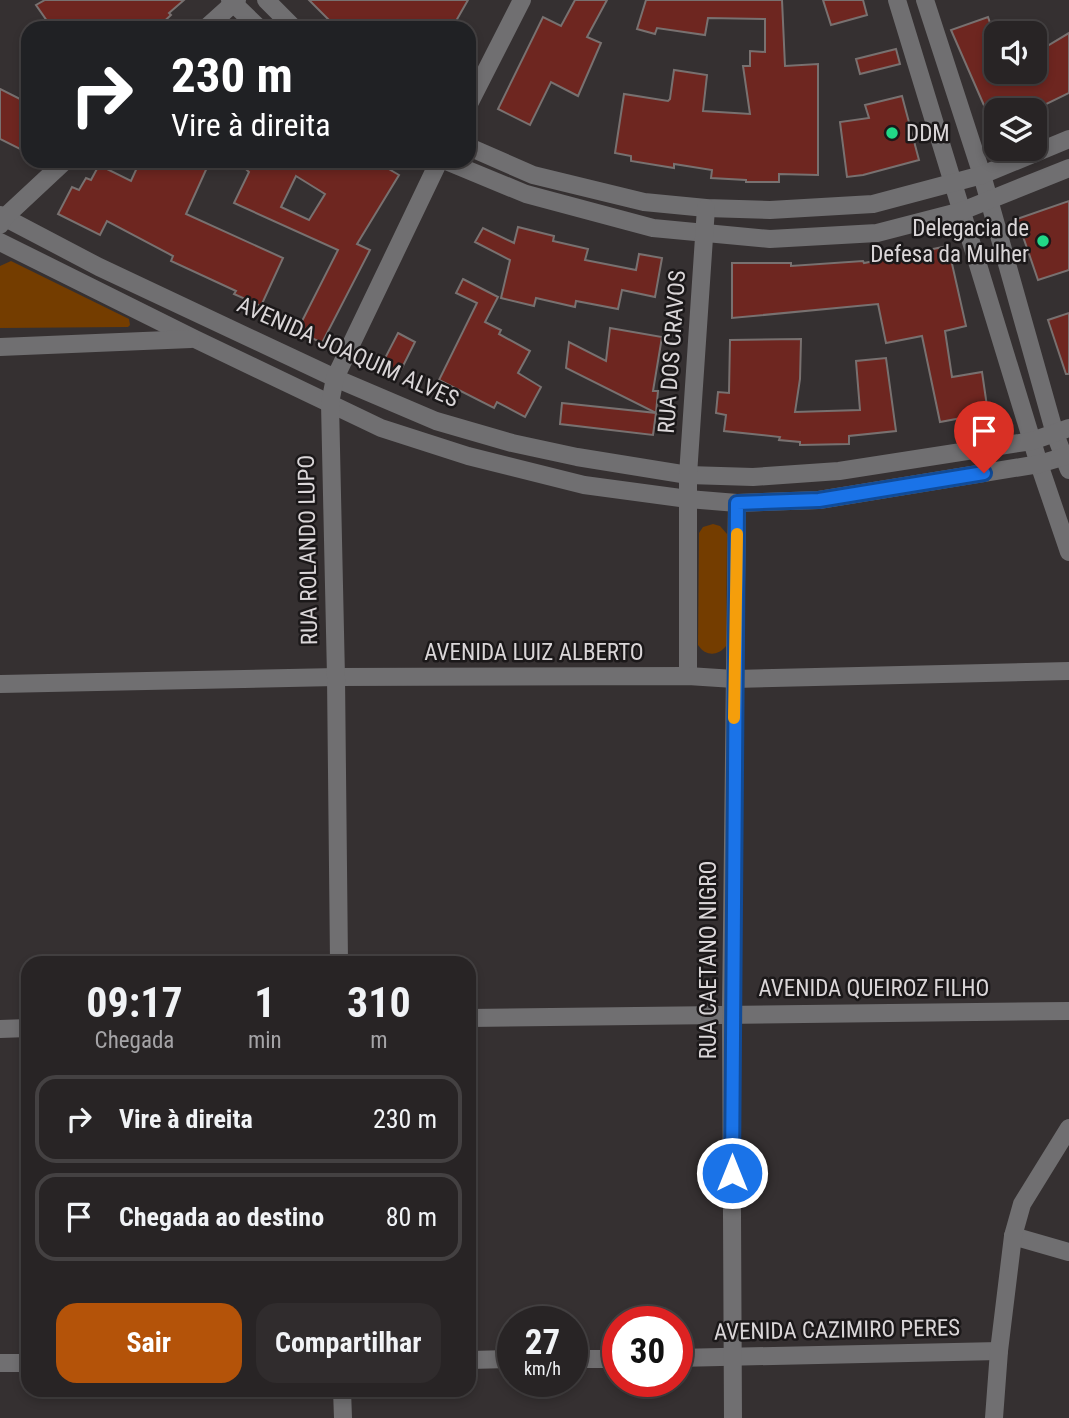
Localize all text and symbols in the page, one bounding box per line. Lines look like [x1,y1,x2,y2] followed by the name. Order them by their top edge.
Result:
[984,21,1047,161] map controls
[984,21,1047,84] button: sound
[171,47,293,104] text: 230 m
[56,49,147,140] icon: right
[984,98,1047,161] button: layers
[171,106,331,144] text: Vire à direita
[906,120,950,147] place label: DDM
[884,125,900,141] marker: DDM
[870,215,1029,268] place label: Delegacia de Defesa da Mulher
[1035,233,1051,249] marker: Delegacia de Defesa da Mulher
[653,269,691,435] street label: RUA DOS CRAVOS
[233,291,463,413] street label: AVENIDA JOAQUIM ALVES
[954,401,1014,473] pin
[965,412,1003,450] icon: arrive
[293,455,323,645] street label: RUA ROLANDO LUPO
[424,639,644,666] street label: AVENIDA LUIZ ALBERTO
[695,861,722,1059] street label: RUA CAETANO NIGRO
[759,975,989,1002] street label: AVENIDA QUEIROZ FILHO
[86,978,183,1027] text: 09:17
[254,978,275,1027] text: 1
[347,978,411,1027] text: 310
[95,1027,174,1054] text: Chegada
[248,1027,282,1054] text: min
[370,1027,387,1054] text: m
[60,1100,98,1138] icon: right
[119,1104,253,1134] text: Vire à direita
[373,1104,437,1134] text: 230 m
[695,1136,769,1210] position arrow
[60,1198,98,1236] icon: arrive
[119,1202,324,1232] text: Chegada ao destino
[386,1202,437,1232] text: 80 m
[56,1303,242,1383] button: Sair
[256,1303,441,1383] button: Compartilhar
[602,1306,693,1397] speed limit sign: 30
[714,1314,960,1346] street label: AVENIDA CAZIMIRO PERES
[525,1322,560,1363] text: 27
[524,1358,561,1379] text: km/h

